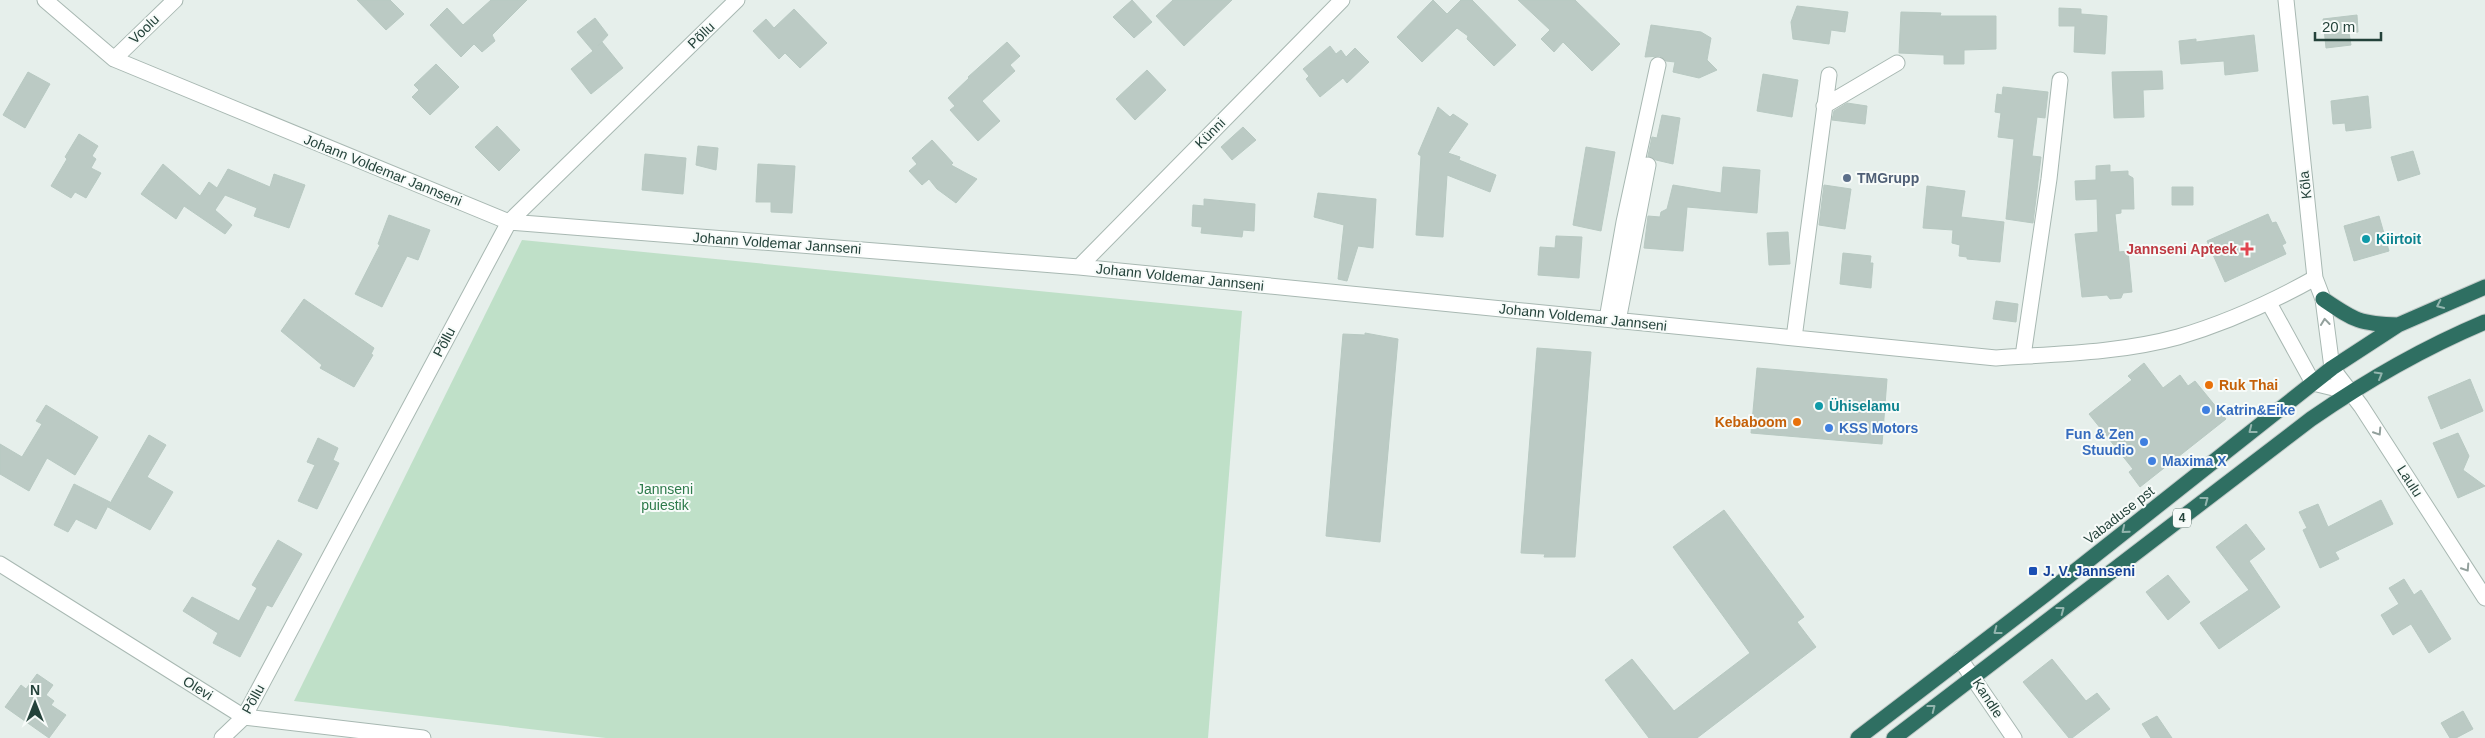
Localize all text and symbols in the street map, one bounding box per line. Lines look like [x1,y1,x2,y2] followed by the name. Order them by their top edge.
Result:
[2315,10,2381,42] scale bar
[126,11,162,47] street label: Voolu
[684,18,718,52] street label: Põllu
[2322,18,2355,35] text: 20 m
[1192,115,1228,151] street label: Künni
[302,131,464,209] street label: Johann Voldemar Jannseni
[1857,170,1919,186] place label: TMGrupp
[2296,170,2314,200] street label: Kõla
[1841,172,1853,184] marker: TMGrupp
[692,229,862,257] street label: Johann Voldemar Jannseni
[2376,231,2421,247] place label: Kiirtoit
[2360,233,2372,245] marker: Kiirtoit
[2126,241,2237,257] place label: Jannseni Apteek
[2241,243,2253,255] marker: Jannseni Apteek
[1095,260,1265,294] street label: Johann Voldemar Jannseni
[2436,299,2445,309] one-way arrow
[1498,300,1668,334] street label: Johann Voldemar Jannseni
[2320,318,2331,326] one-way arrow
[430,324,458,360] street label: Põllu
[2374,372,2383,382] one-way arrow
[2219,377,2278,393] place label: Ruk Thai
[2203,379,2215,391] marker: Ruk Thai
[1829,398,1900,414] place label: Ühiselamu
[1813,400,1825,412] marker: Ühiselamu
[2216,402,2296,418] place label: Katrin&Eike
[2200,404,2212,416] marker: Katrin&Eike
[1715,414,1787,430] place label: Kebaboom
[1791,416,1803,428] marker: Kebaboom
[1839,420,1919,436] place label: KSS Motors
[1823,422,1835,434] marker: KSS Motors
[2249,425,2258,434] one-way arrow
[2066,426,2134,458] place label: Fun & Zen Stuudio
[2372,426,2381,435] one-way arrow
[2138,436,2150,448] marker: Fun & Zen Stuudio
[2162,453,2227,469] place label: Maxima X
[2146,455,2158,467] marker: Maxima X
[2394,462,2426,500] street label: Laulu
[637,481,693,513] park label: Jannseni puiestik
[2081,483,2157,547] street label: Vabaduse pst
[2199,497,2208,506] one-way arrow
[2173,508,2191,528] road number: 4
[2121,525,2130,534] one-way arrow
[2043,563,2135,579] place label: J. V. Jannseni
[2460,563,2469,572] one-way arrow
[2027,565,2039,577] marker: J. V. Jannseni
[2055,607,2064,615] one-way arrow
[1993,625,2003,634] one-way arrow
[180,673,216,703] street label: Olevi
[1969,675,2007,721] street label: Kandle
[10,678,60,728] north arrow
[30,682,40,698] text: N
[238,682,268,716] street label: Põllu
[1926,706,1935,714] one-way arrow

